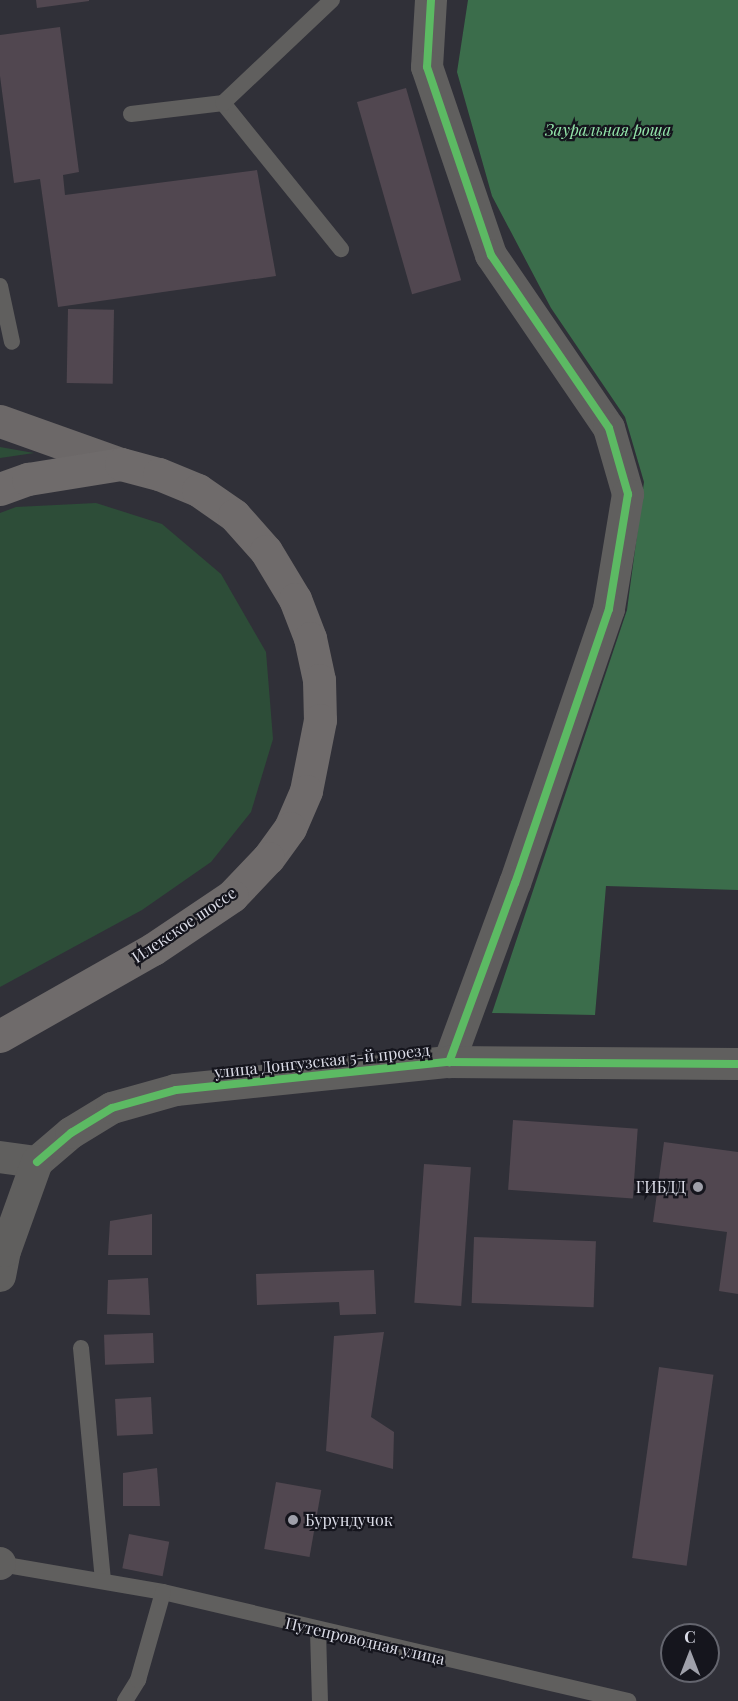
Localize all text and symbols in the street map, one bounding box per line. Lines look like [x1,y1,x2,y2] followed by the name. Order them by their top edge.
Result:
[545,120,671,140] park label: Зауральная роща
[128,883,240,967] street label: Илекское шоссе
[213,1040,431,1082] street label: улица Донгузская 5-й проезд
[636,1177,686,1197] place label: ГИБДД
[691,1180,705,1194] marker: ГИБДД
[305,1510,393,1530] place label: Бурундучок
[286,1513,300,1527] marker: Бурундучок
[283,1613,447,1669] street label: Путепроводная улица
[660,1623,720,1683] north arrow
[684,1626,696,1647] text: С

